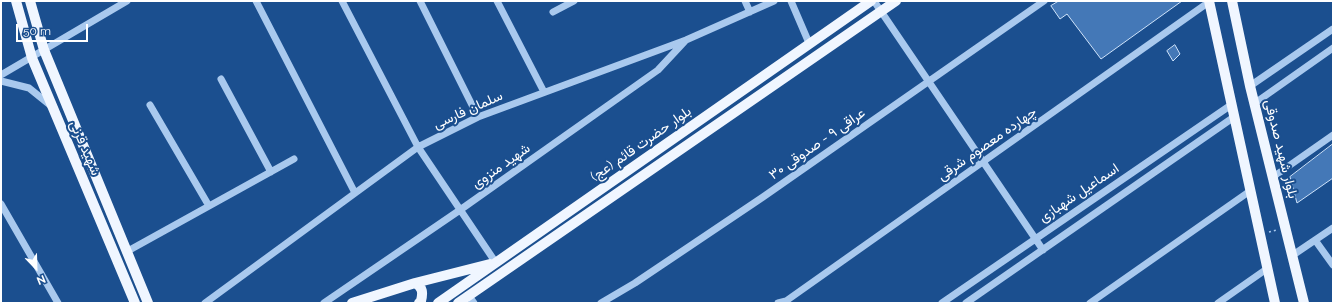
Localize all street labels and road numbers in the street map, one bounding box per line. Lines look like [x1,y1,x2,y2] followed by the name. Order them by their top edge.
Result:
[431,87,505,133] street label: سلمان فارسی
[1261,98,1301,200] street label: بلوار شهید صدوقی
[587,103,695,185] street label: بلوار حضرت قائم (عج)
[934,104,1040,184] street label: چهارده معصوم شرقی
[766,105,868,183] street label: عراقی ۹ - صدوقی ۳۰
[66,118,104,178] street label: شهید قرنی
[468,140,534,192] street label: شهید منزوی
[1036,160,1122,226] street label: اسماعیل شهبازی

